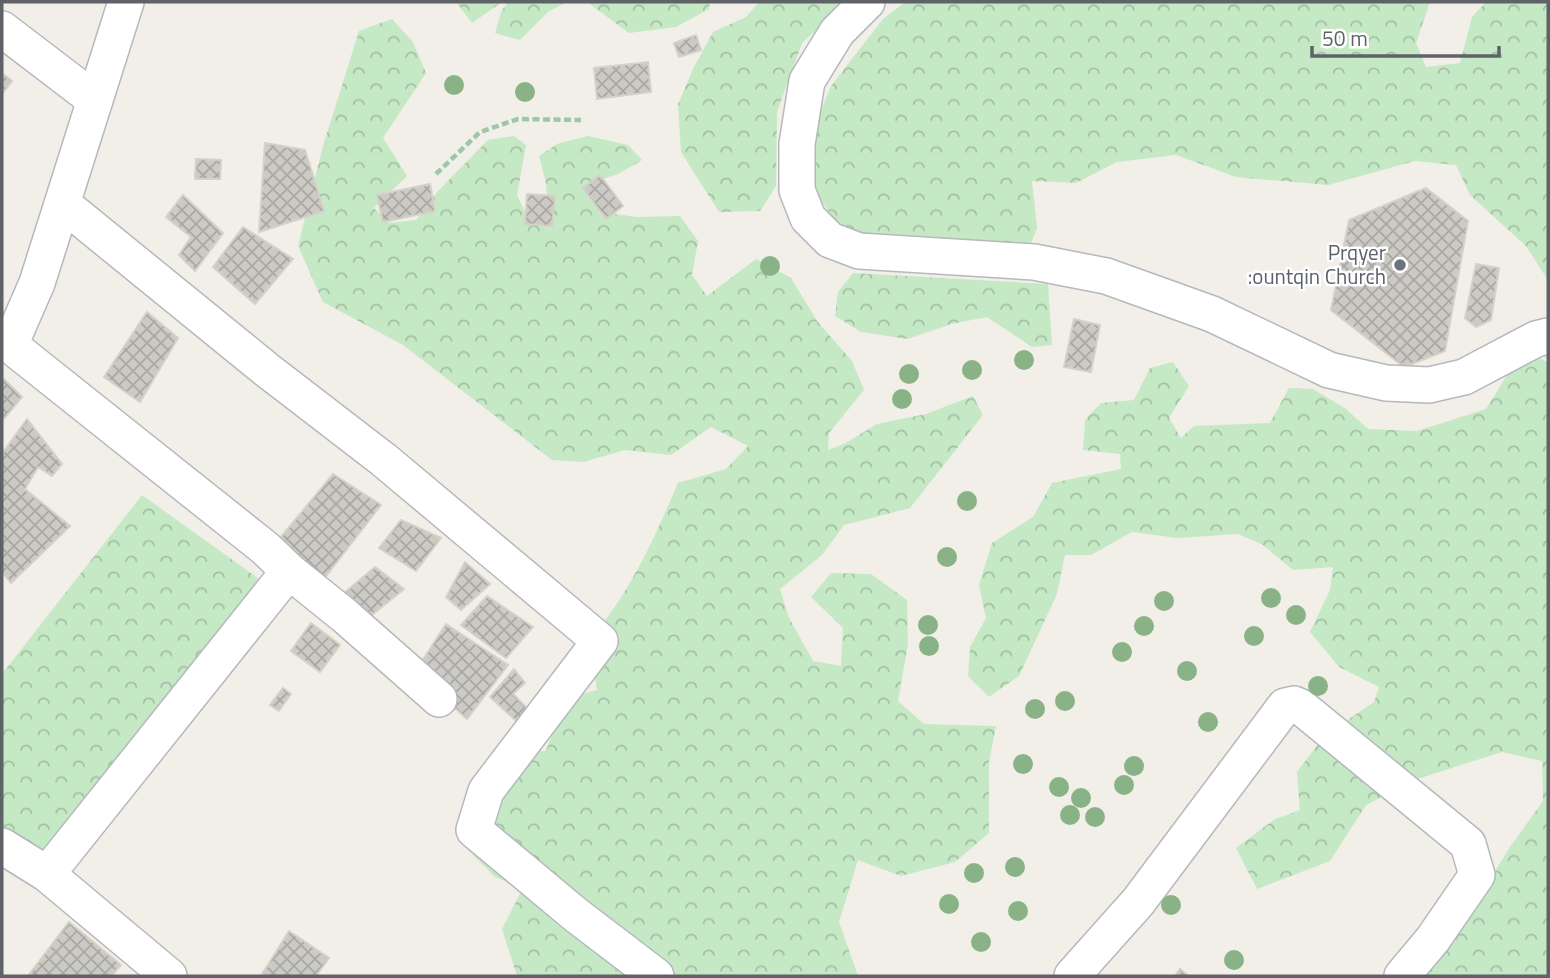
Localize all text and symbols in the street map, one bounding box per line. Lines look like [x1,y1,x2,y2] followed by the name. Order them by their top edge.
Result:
[1312,14,1499,58] scale bar
[1322,22,1368,54] text: 50 m
[1248,236,1386,292] place label: Prqyer :ountqin Church
[1392,257,1408,273] marker: Prqyer :ountqin Church

